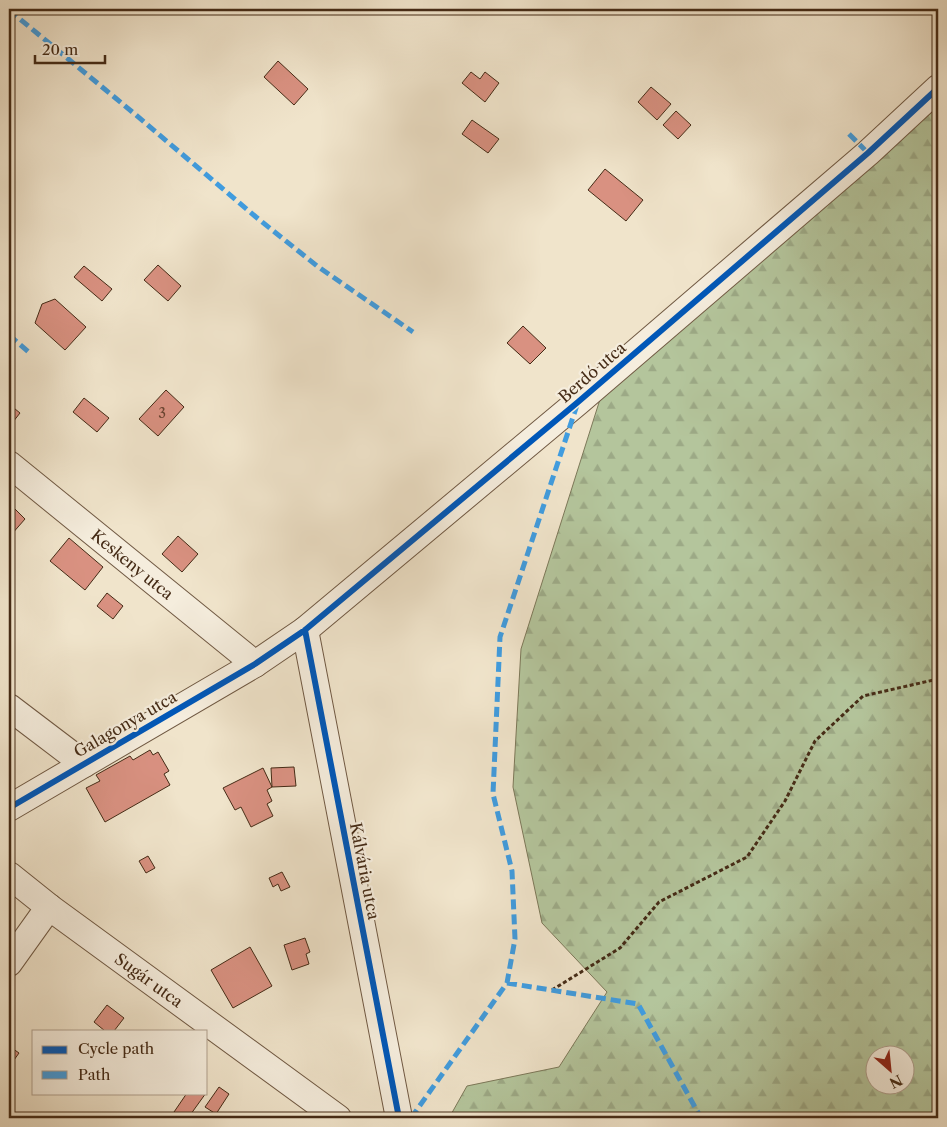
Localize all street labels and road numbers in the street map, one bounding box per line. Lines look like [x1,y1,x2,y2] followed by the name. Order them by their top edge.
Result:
[554,337,630,407] street label: Berdó utca
[87,525,178,604] street label: Keskeny utca
[70,686,181,762] street label: Galagonya utca
[346,821,384,922] street label: Kálvária utca
[111,949,187,1012] street label: Sugár utca

